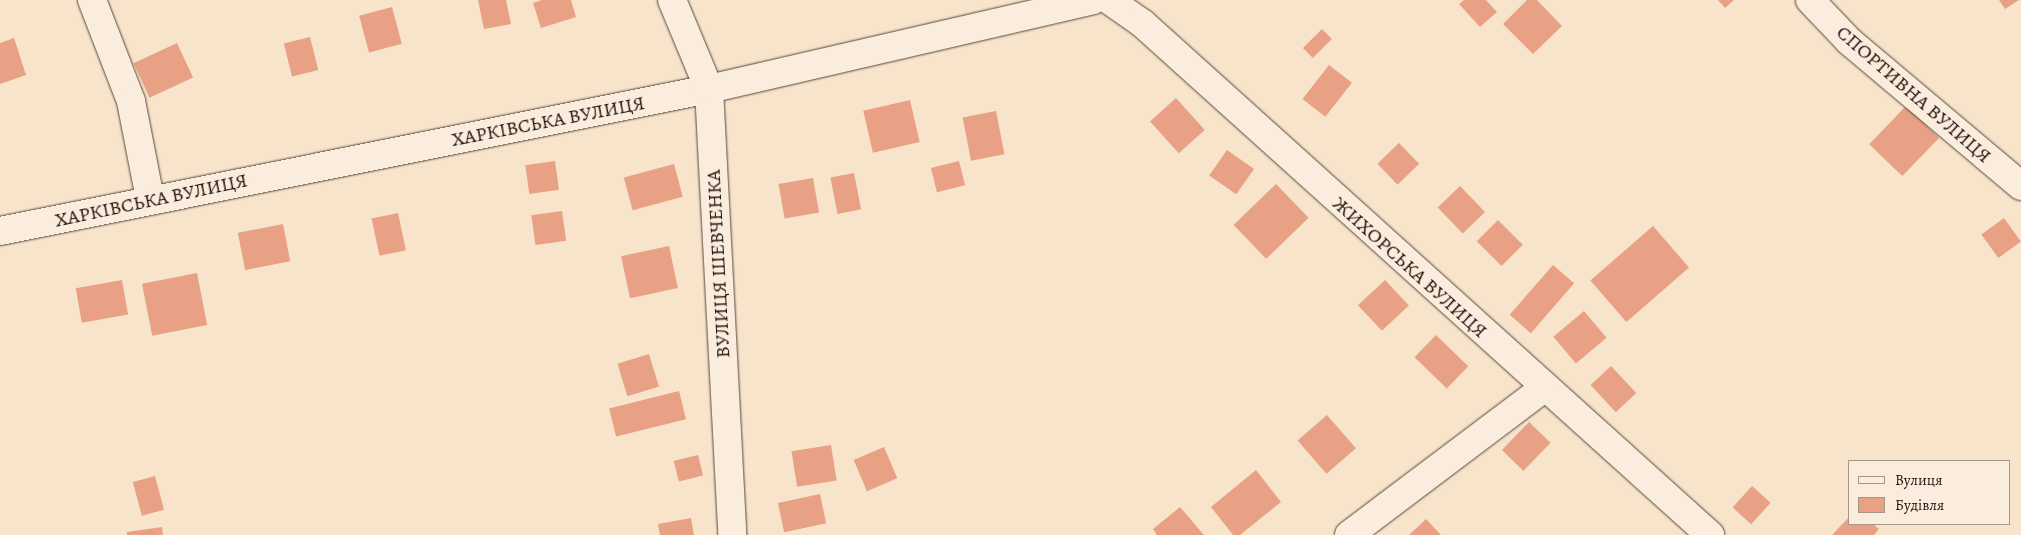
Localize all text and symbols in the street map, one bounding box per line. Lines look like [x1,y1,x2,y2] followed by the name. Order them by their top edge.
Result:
[1832,20,1996,168] street label: СПОРТИВНА ВУЛИЦЯ
[449,90,647,152] street label: ХАРКІВСЬКА ВУЛИЦЯ
[53,168,249,232] street label: ХАРКІВСЬКА ВУЛИЦЯ
[701,169,735,359] street label: ВУЛИЦЯ ШЕВЧЕНКА
[1328,191,1492,343] street label: ЖИХОРСЬКА ВУЛИЦЯ
[1848,460,2011,525] legend
[1895,470,1942,490] text: Вулиця
[1895,495,1944,515] text: Будівля

